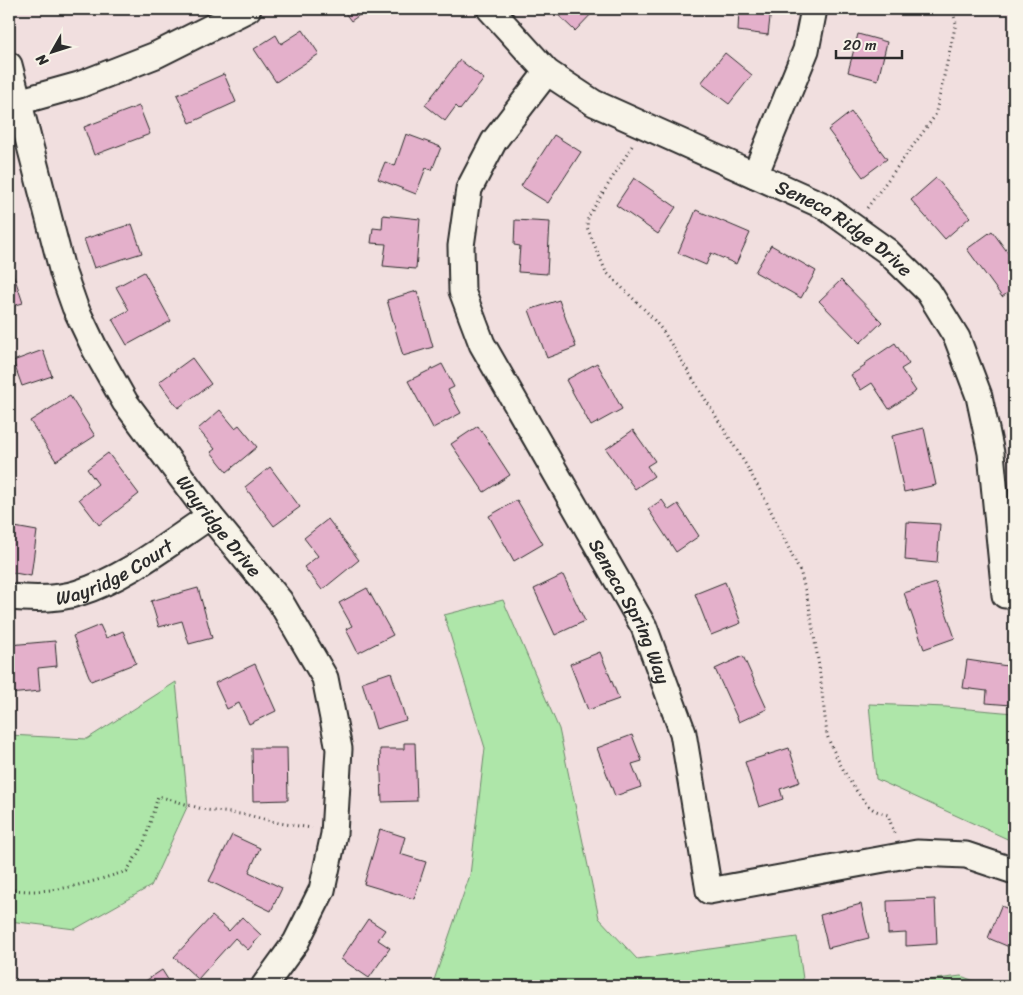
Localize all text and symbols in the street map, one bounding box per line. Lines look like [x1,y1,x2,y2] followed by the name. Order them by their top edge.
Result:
[28,28,78,78] north arrow
[836,28,902,60] scale bar
[843,32,877,58] text: 20 m
[29,48,56,72] text: N
[770,170,921,285] street label: Seneca Ridge Drive
[167,468,270,585] street label: Wayridge Drive
[53,529,181,615] street label: Wayridge Court
[579,532,680,689] street label: Seneca Spring Way

